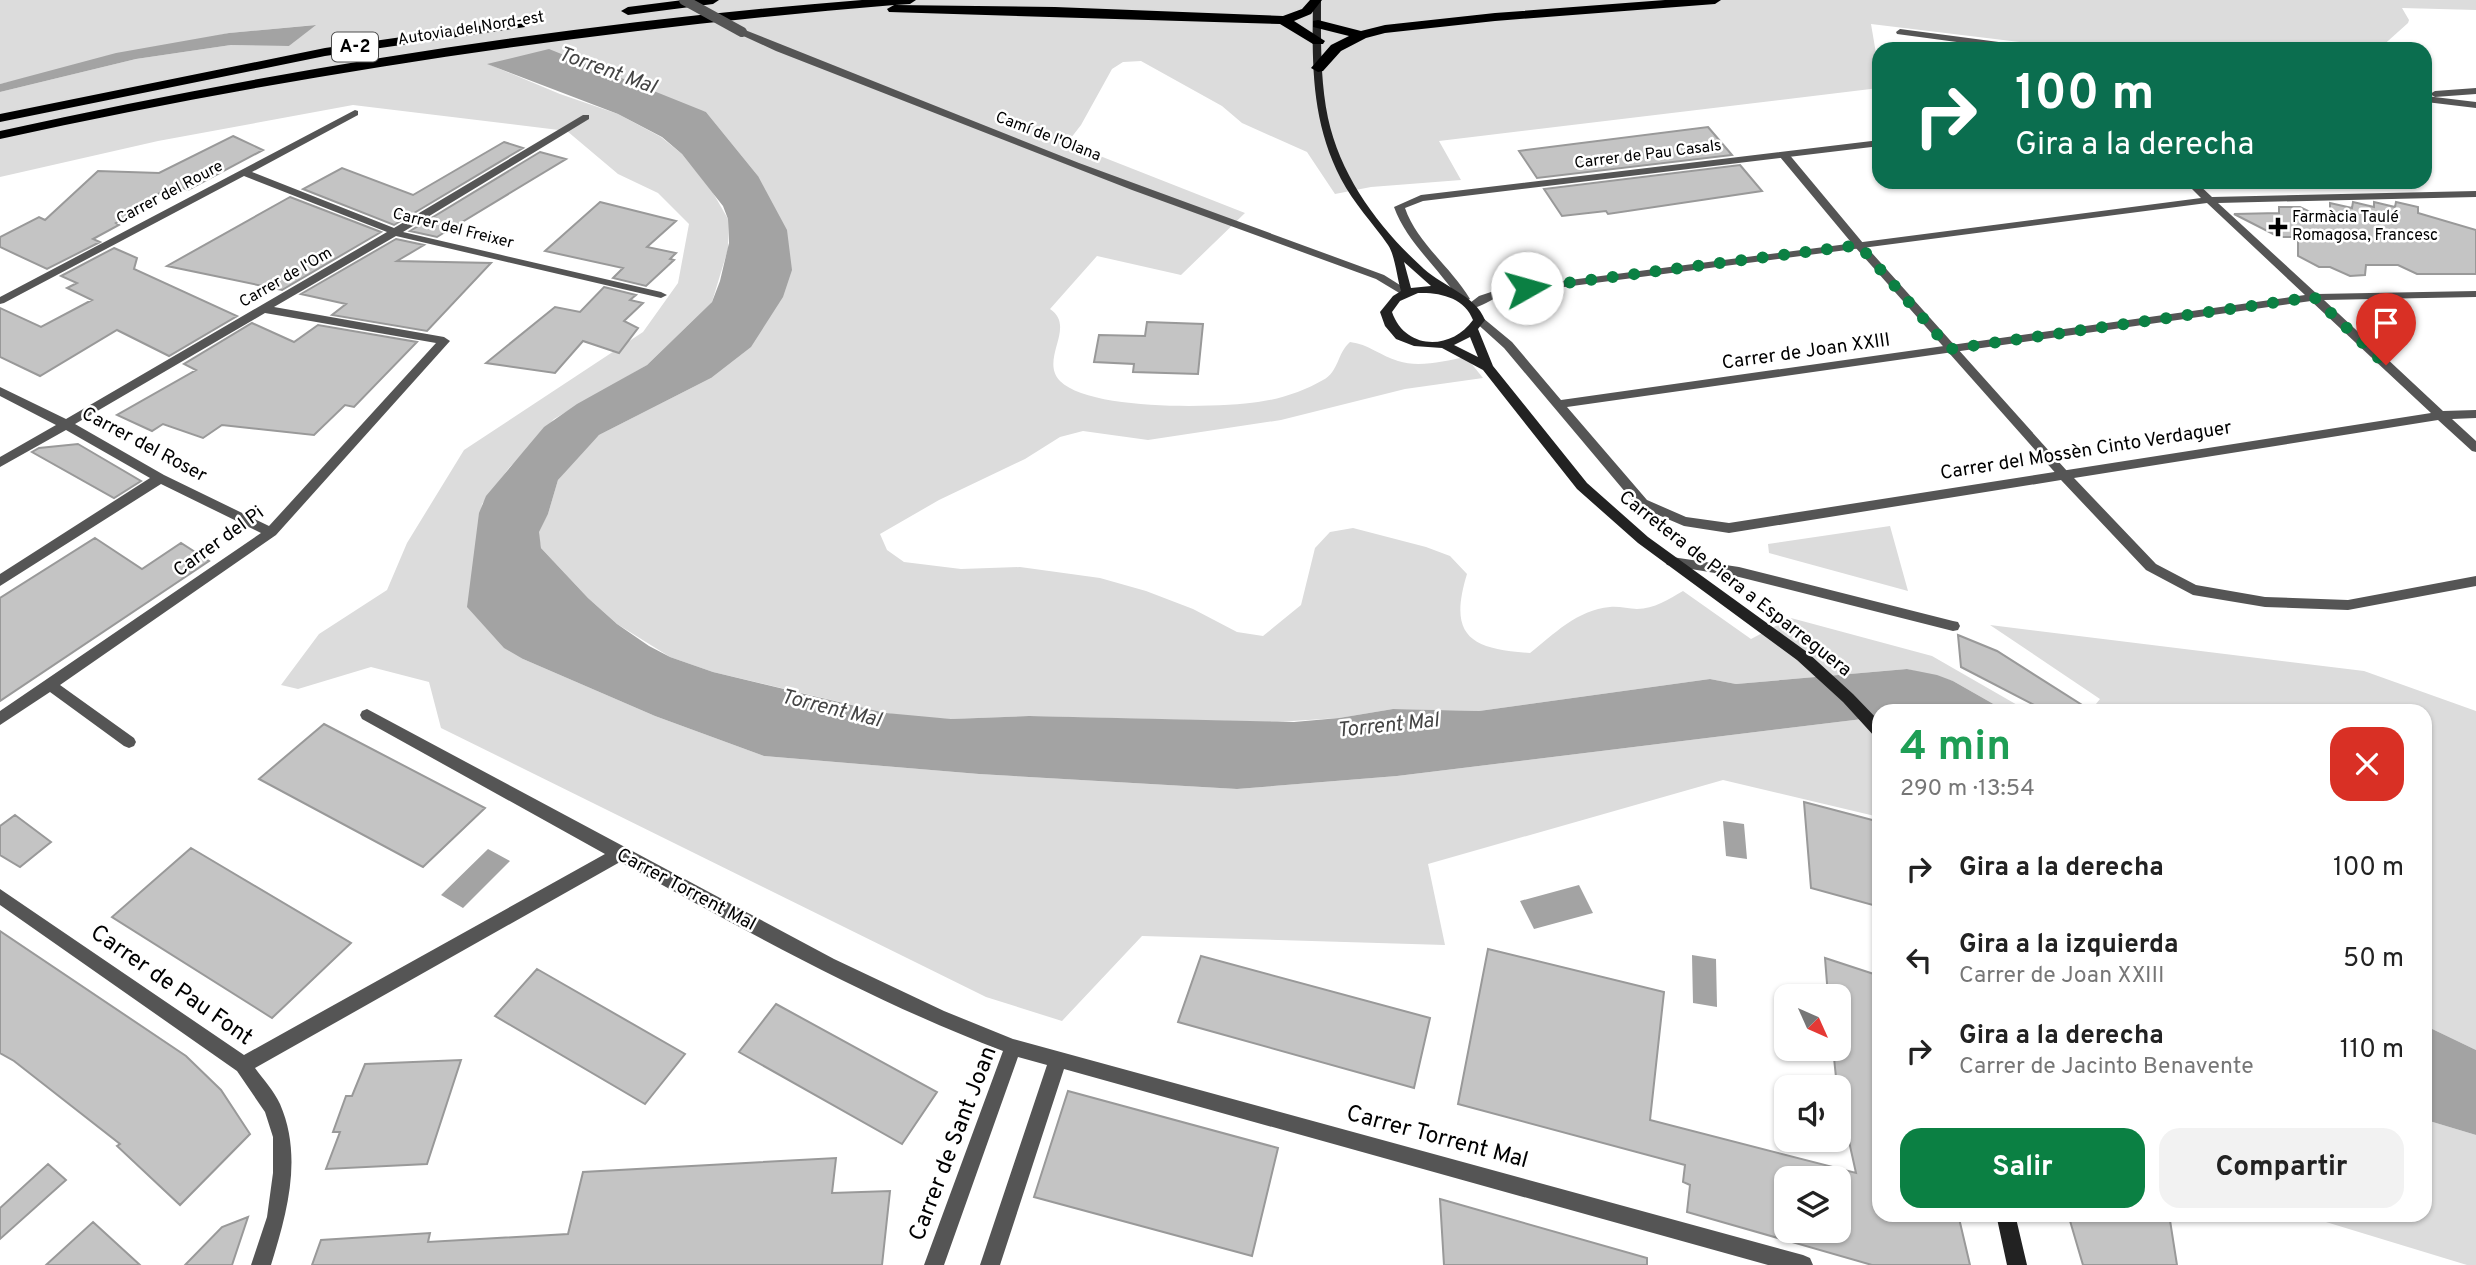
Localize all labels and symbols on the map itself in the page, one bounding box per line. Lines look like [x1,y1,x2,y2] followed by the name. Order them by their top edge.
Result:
[396,8,546,50] street label: Autovia del Nord-est
[332,32,378,62] road number: A-2
[554,41,661,102] water label: Torrent Mal
[992,108,1104,166] street label: Camí de l'Olana
[1573,136,1723,174] street label: Carrer de Pau Casals
[113,156,227,230] street label: Carrer del Roure
[390,204,516,254] street label: Carrer del Freixer
[2292,208,2438,246] place label: Farmàcia Taulé Romagosa, Francesc
[2270,219,2286,235] marker: Farmàcia Taulé Romagosa, Francesc
[236,243,336,313] street label: Carrer de l'Om
[1490,251,1564,325] position arrow
[2356,293,2416,365] pin
[1720,328,1892,376] street label: Carrer de Joan XXIII
[77,402,211,488] street label: Carrer del Roser
[1938,416,2234,486] street label: Carrer del Mossèn Cinto Verdaguer
[1614,486,1856,682] street label: Carretera de Piera a Esparreguera
[169,501,269,583] street label: Carrer del Pi
[778,684,885,735] water label: Torrent Mal
[1336,707,1442,745] water label: Torrent Mal
[612,843,760,937] street label: Carrer Torrent Mal
[84,919,258,1053] street label: Carrer de Pau Font
[1774,984,1852,1060] north arrow
[904,1043,1004,1245] street label: Carrer de Sant Joan
[1343,1100,1531,1176] street label: Carrer Torrent Mal

